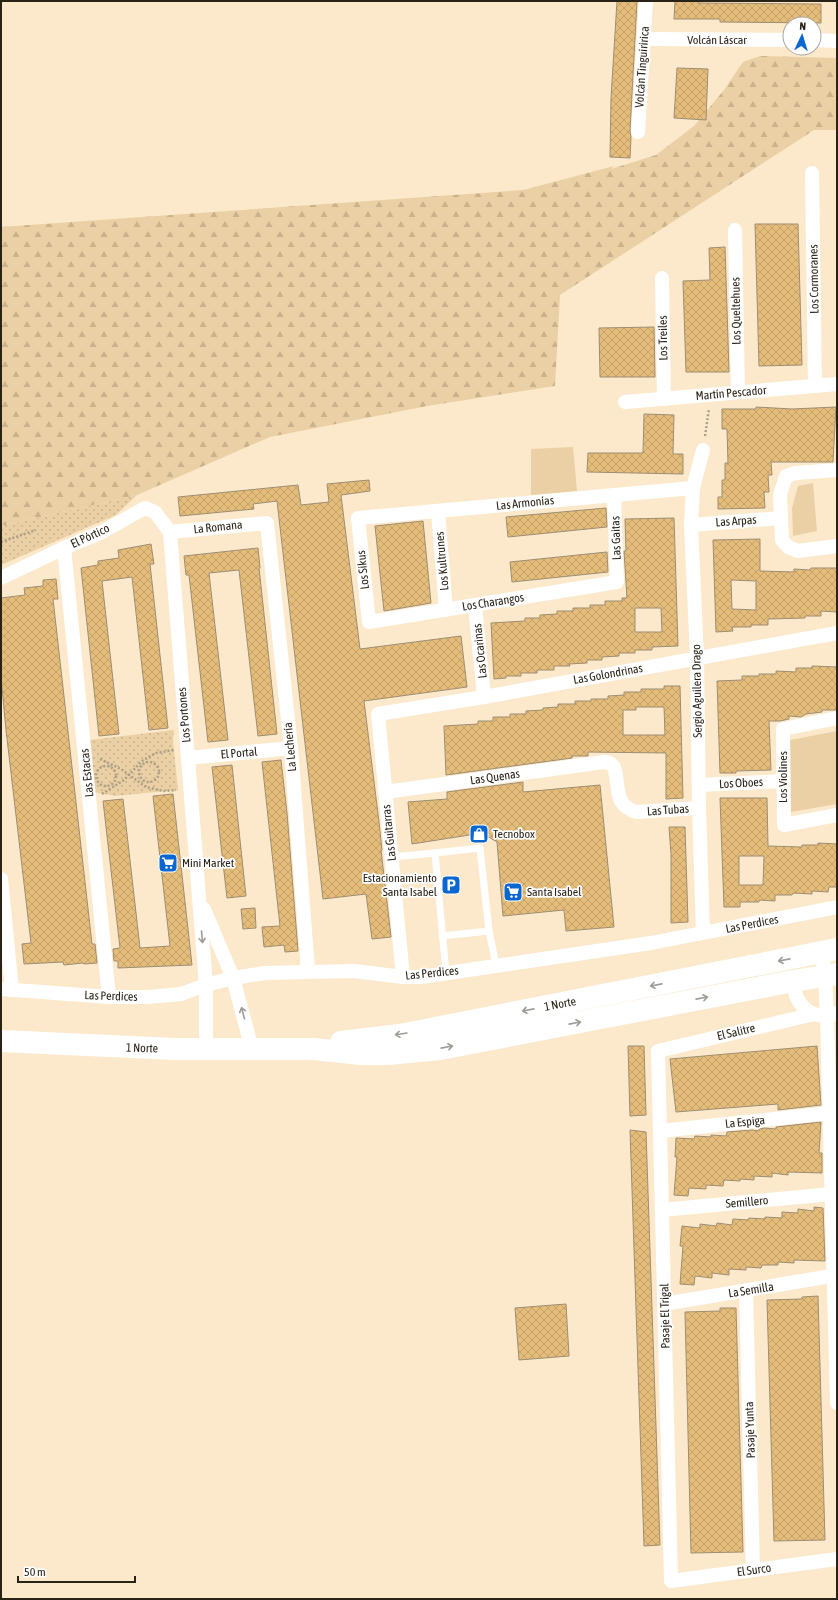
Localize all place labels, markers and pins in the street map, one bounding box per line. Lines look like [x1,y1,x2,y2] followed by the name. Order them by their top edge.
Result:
[468,823,490,845] shop icon: Tecnobox
[493,827,535,841] place label: Tecnobox
[157,852,179,874] supermarket icon: Mini Market
[182,856,235,870] place label: Mini Market
[363,871,438,899] place label: Estacionamiento Santa Isabel
[440,874,462,896] parking icon: Estacionamiento Santa Isabel
[502,881,524,903] supermarket icon: Santa Isabel
[527,885,582,899] place label: Santa Isabel

